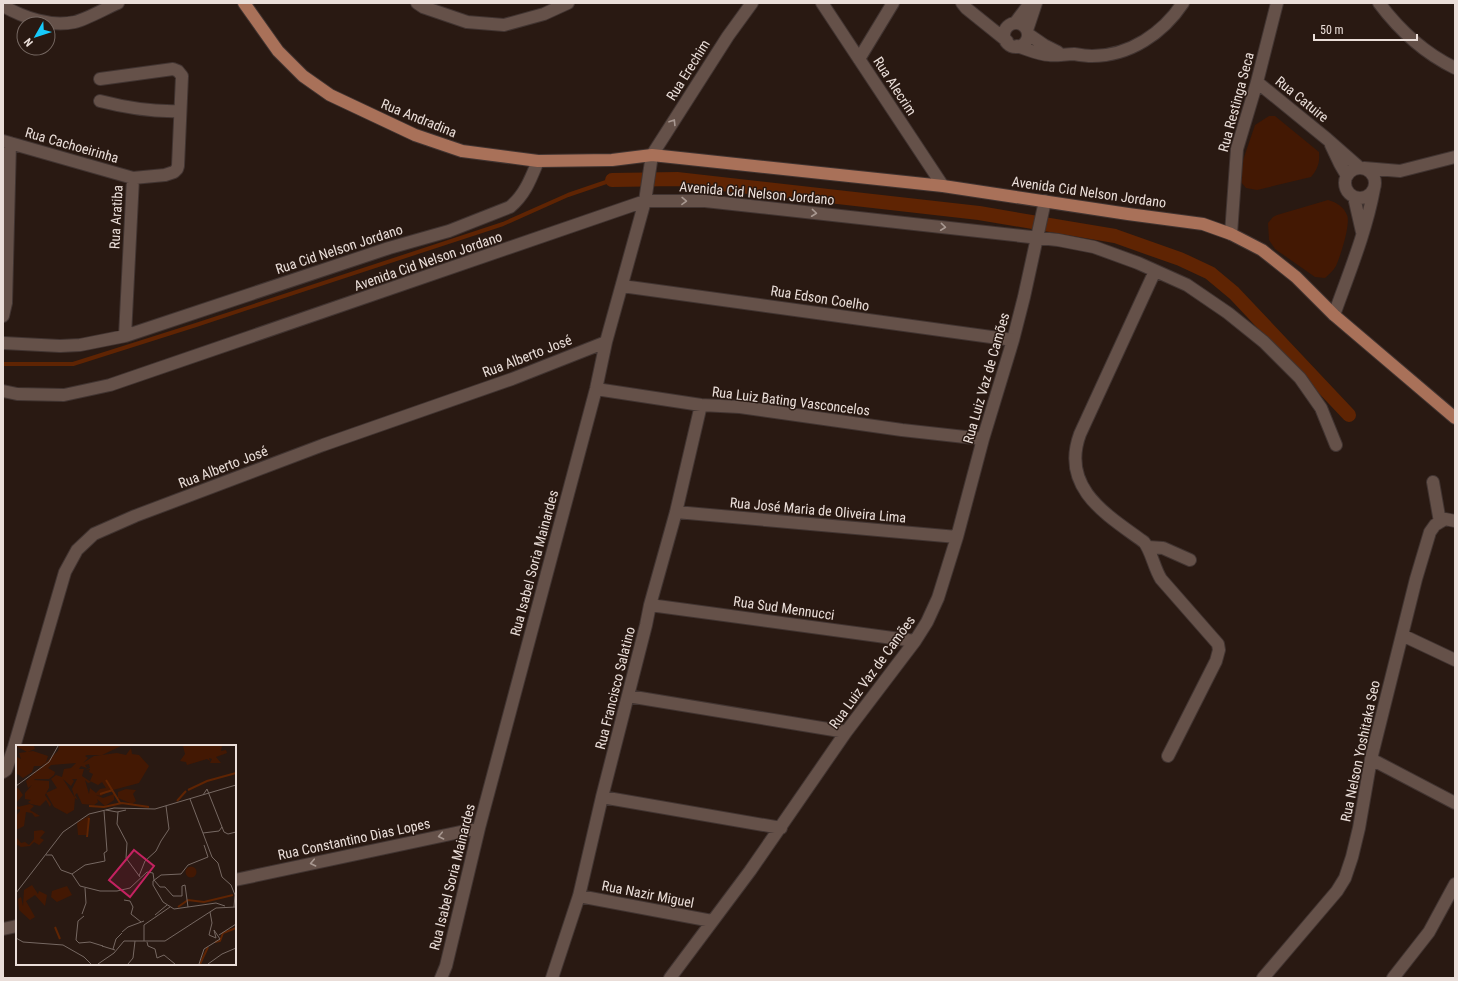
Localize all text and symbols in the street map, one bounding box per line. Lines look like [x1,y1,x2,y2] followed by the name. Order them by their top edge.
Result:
[16,16,56,56] north arrow
[1314,16,1417,42] scale bar
[1320,23,1344,37] text: 50 m
[21,35,36,49] text: N
[663,37,713,103] street label: Rua Erechim
[1215,50,1257,154] street label: Rua Restinga Seca
[870,54,920,118] street label: Rua Alecrim
[1272,73,1332,125] street label: Rua Catuire
[379,96,459,140] street label: Rua Andradina
[668,119,676,126] one-way arrow
[23,124,121,166] street label: Rua Cachoeirinha
[1011,173,1167,211] street label: Avenida Cid Nelson Jordano
[679,178,835,208] street label: Avenida Cid Nelson Jordano
[106,185,126,249] street label: Rua Aratiba
[681,197,687,205] one-way arrow
[810,208,817,217] one-way arrow
[273,221,405,277] street label: Rua Cid Nelson Jordano
[940,222,946,231] one-way arrow
[352,228,504,294] street label: Avenida Cid Nelson Jordano
[769,282,871,314] street label: Rua Edson Coelho
[960,311,1012,445] street label: Rua Luiz Vaz de Camões
[480,331,574,380] street label: Rua Alberto José
[711,383,871,419] street label: Rua Luiz Bating Vasconcelos
[176,442,270,491] street label: Rua Alberto José
[507,488,561,638] street label: Rua Isabel Soria Mainardes
[729,494,907,526] street label: Rua José Maria de Oliveira Lima
[732,593,836,623] street label: Rua Sud Mennucci
[826,613,918,731] street label: Rua Luiz Vaz de Camões
[592,625,638,751] street label: Rua Francisco Salatino
[1337,679,1383,823] street label: Rua Nelson Yoshitaka Seo
[16,745,236,965] inset map
[426,802,478,952] street label: Rua Isabel Soria Mainardes
[276,815,432,863] street label: Rua Constantino Dias Lopes
[437,832,444,840] one-way arrow
[310,858,317,867] one-way arrow
[601,877,695,911] street label: Rua Nazir Miguel

